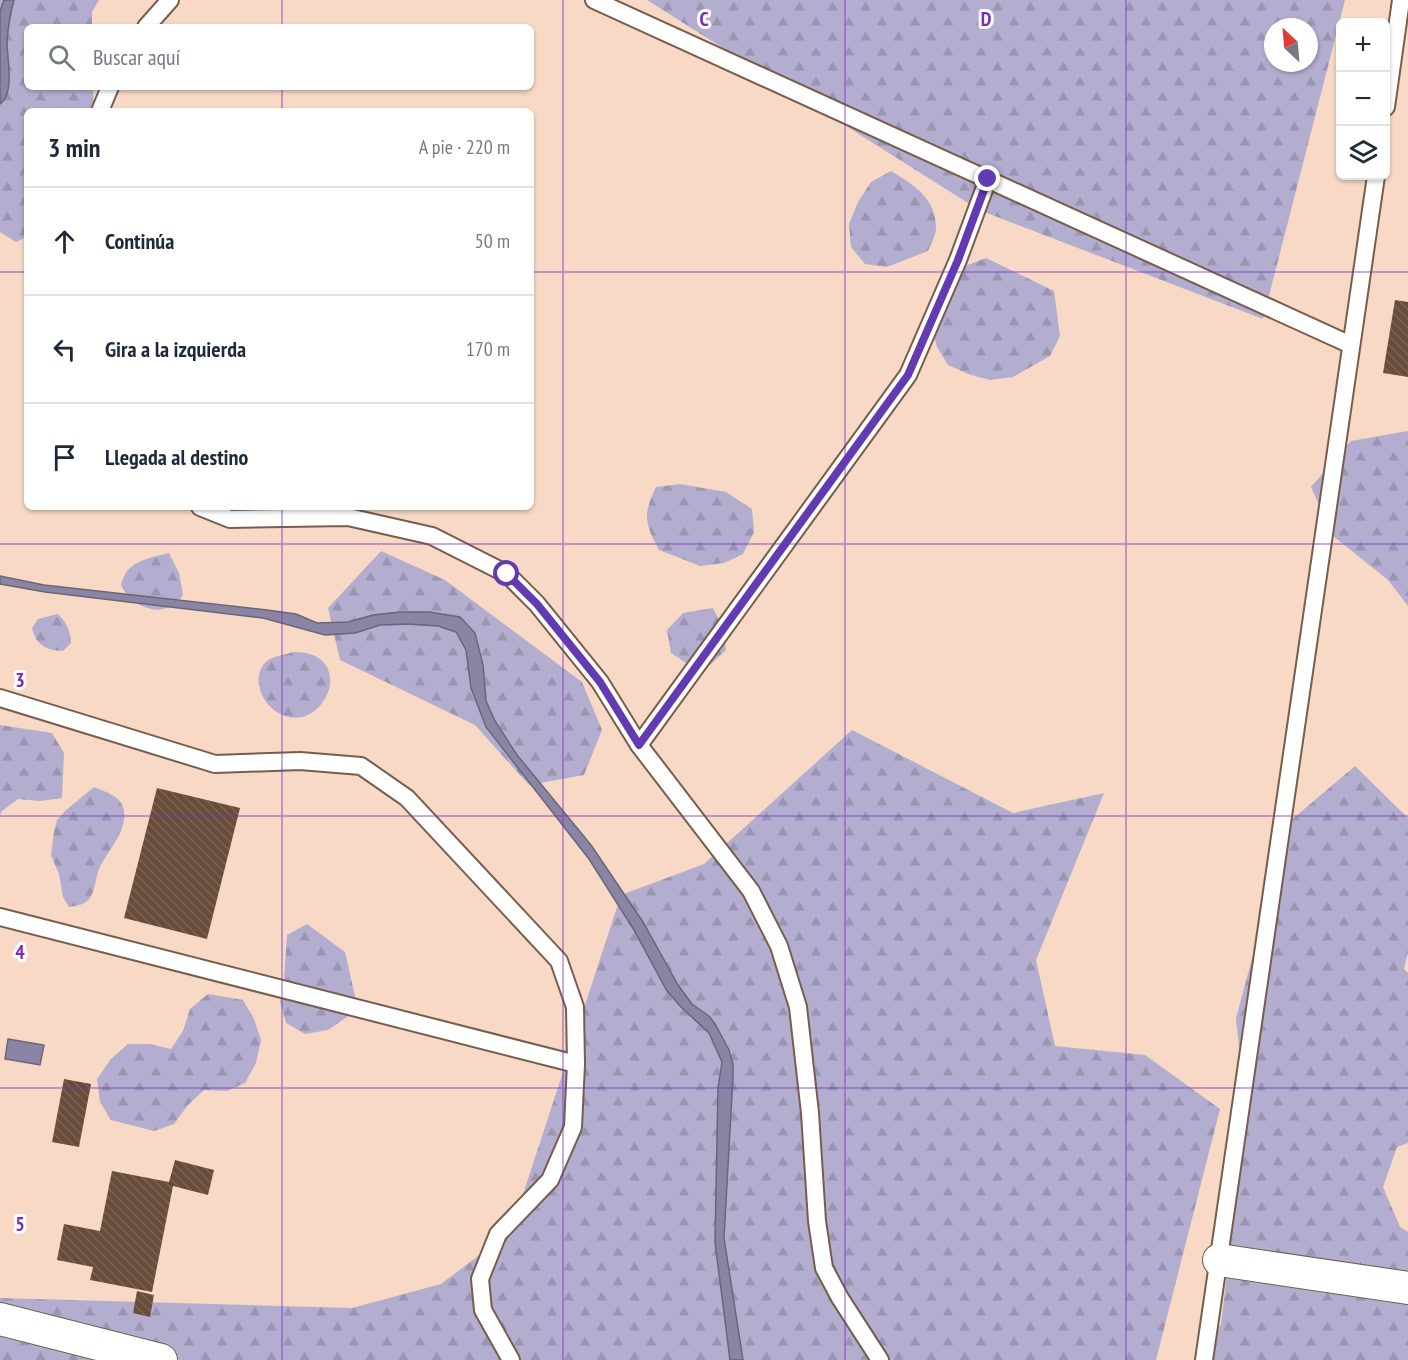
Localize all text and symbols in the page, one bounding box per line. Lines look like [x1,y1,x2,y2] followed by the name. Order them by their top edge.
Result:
[699,6,709,32] text: C
[981,6,992,32] text: D
[1264,18,1318,72] north arrow
[1336,18,1390,180] map controls
[1336,18,1390,72] button: +
[24,24,534,90] search box
[45,41,78,74] icon: search
[93,43,180,71] text: Buscar aquí
[1336,72,1390,126] button: −
[1336,126,1390,180] button: layers
[48,131,101,164] text: 3 min
[419,134,510,160] text: A pie · 220 m
[974,165,1000,191] route end
[48,225,81,258] icon: ahead
[105,227,174,255] text: Continúa
[475,228,510,254] text: 50 m
[48,333,81,366] icon: left
[105,335,246,363] text: Gira a la izquierda
[466,336,510,362] text: 170 m
[48,441,81,474] icon: arrive
[105,443,248,471] text: Llegada al destino
[493,560,519,586] route start
[15,667,25,693] text: 3
[15,939,25,965] text: 4
[15,1211,25,1237] text: 5

